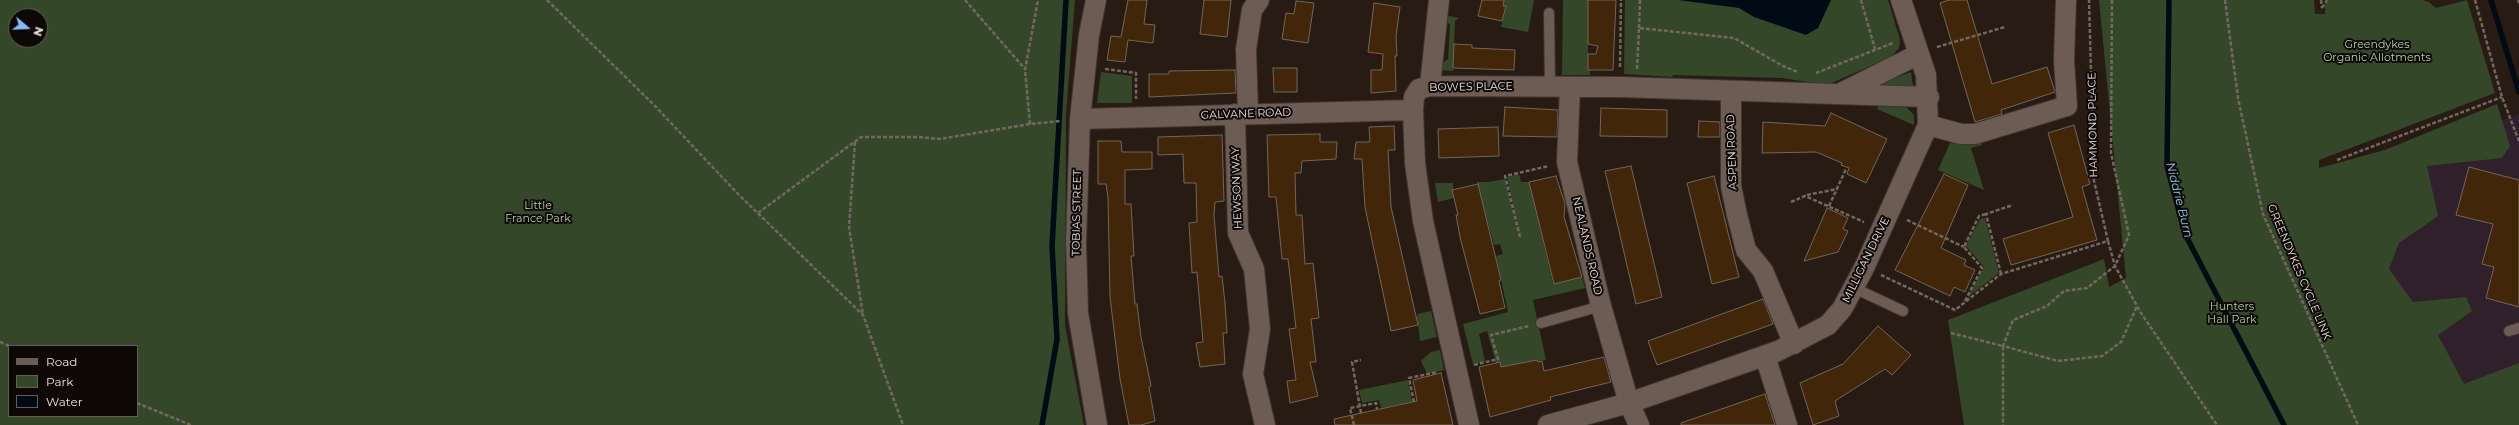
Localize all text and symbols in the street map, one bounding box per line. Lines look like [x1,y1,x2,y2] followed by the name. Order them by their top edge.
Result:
[8,8,48,48] north arrow
[30,25,46,38] text: N
[2323,38,2431,64] park label: Greendykes Organic Allotments
[2085,72,2101,178] street label: HAMMOND PLACE
[1429,80,1513,94] street label: BOWES PLACE
[1200,106,1292,122] street label: GALVANE ROAD
[1724,114,1740,190] street label: ASPEN ROAD
[1229,147,1245,229] street label: HEWSON WAY
[2163,161,2195,239] water label: Niddrie Burn
[1070,170,1084,256] street label: TOBIAS STREET
[1569,196,1605,296] street label: NEALANDS ROAD
[505,199,571,225] park label: Little France Park
[2264,202,2334,342] street label: GREENDYKES CYCLE LINK
[1840,215,1892,305] street label: MILLIGAN DRIVE
[2207,300,2257,326] park label: Hunters Hall Park
[8,345,138,417] legend
[46,354,77,369] text: Road
[46,374,73,389] text: Park
[46,394,82,409] text: Water

